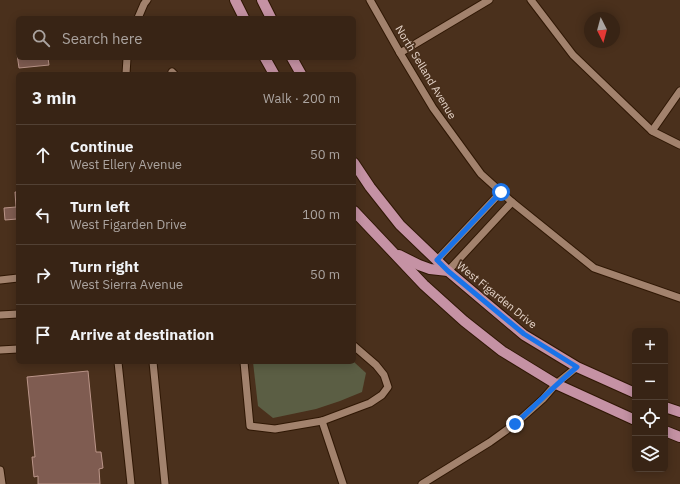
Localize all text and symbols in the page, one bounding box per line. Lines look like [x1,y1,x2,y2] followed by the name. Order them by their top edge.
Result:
[584,12,620,48] north arrow
[16,16,356,60] search box
[392,23,460,121] street label: North Selland Avenue
[30,27,52,49] icon: search
[62,29,142,48] text: Search here
[32,87,76,109] text: 3 min
[263,90,340,107] text: Walk · 200 m
[70,137,134,156] text: Continue
[32,144,54,166] icon: ahead
[310,146,340,163] text: 50 m
[70,156,182,173] text: West Ellery Avenue
[492,183,510,201] route start
[70,197,130,216] text: Turn left
[32,204,54,226] icon: left
[302,206,340,223] text: 100 m
[70,216,187,233] text: West Figarden Drive
[70,257,139,276] text: Turn right
[454,258,540,332] street label: West Figarden Drive
[32,264,54,286] icon: right
[310,266,340,283] text: 50 m
[70,276,183,293] text: West Sierra Avenue
[32,324,54,346] icon: arrive
[70,325,214,344] text: Arrive at destination
[632,328,668,472] map controls
[632,328,668,364] button: +
[632,364,668,400] button: −
[632,400,668,436] button: locate
[506,415,524,433] route end
[632,436,668,472] button: layers

